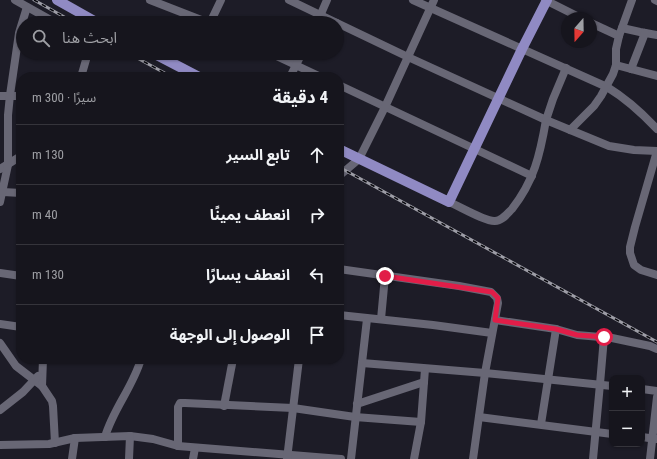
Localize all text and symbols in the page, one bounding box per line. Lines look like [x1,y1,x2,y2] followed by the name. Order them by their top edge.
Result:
[561,12,597,48] north arrow
[16,16,344,60] search box
[30,27,52,49] icon: search
[62,29,117,47] text: ابحث هنا
[273,87,328,107] text: 4 دقيقة
[32,90,96,105] text: سيرًا · 300 m
[306,144,328,166] icon: ahead
[226,146,290,164] text: تابع السير
[32,147,64,162] text: 130 m
[306,204,328,226] icon: right
[210,206,290,224] text: انعطف يمينًا
[32,207,58,222] text: 40 m
[306,264,328,286] icon: left
[206,266,290,284] text: انعطف يسارًا
[32,267,64,282] text: 130 m
[376,267,394,285] route end
[306,324,328,346] icon: arrive
[170,326,290,344] text: الوصول إلى الوجهة
[595,328,613,346] route start
[609,375,645,447] map controls
[609,375,645,411] button: +
[609,411,645,447] button: −

